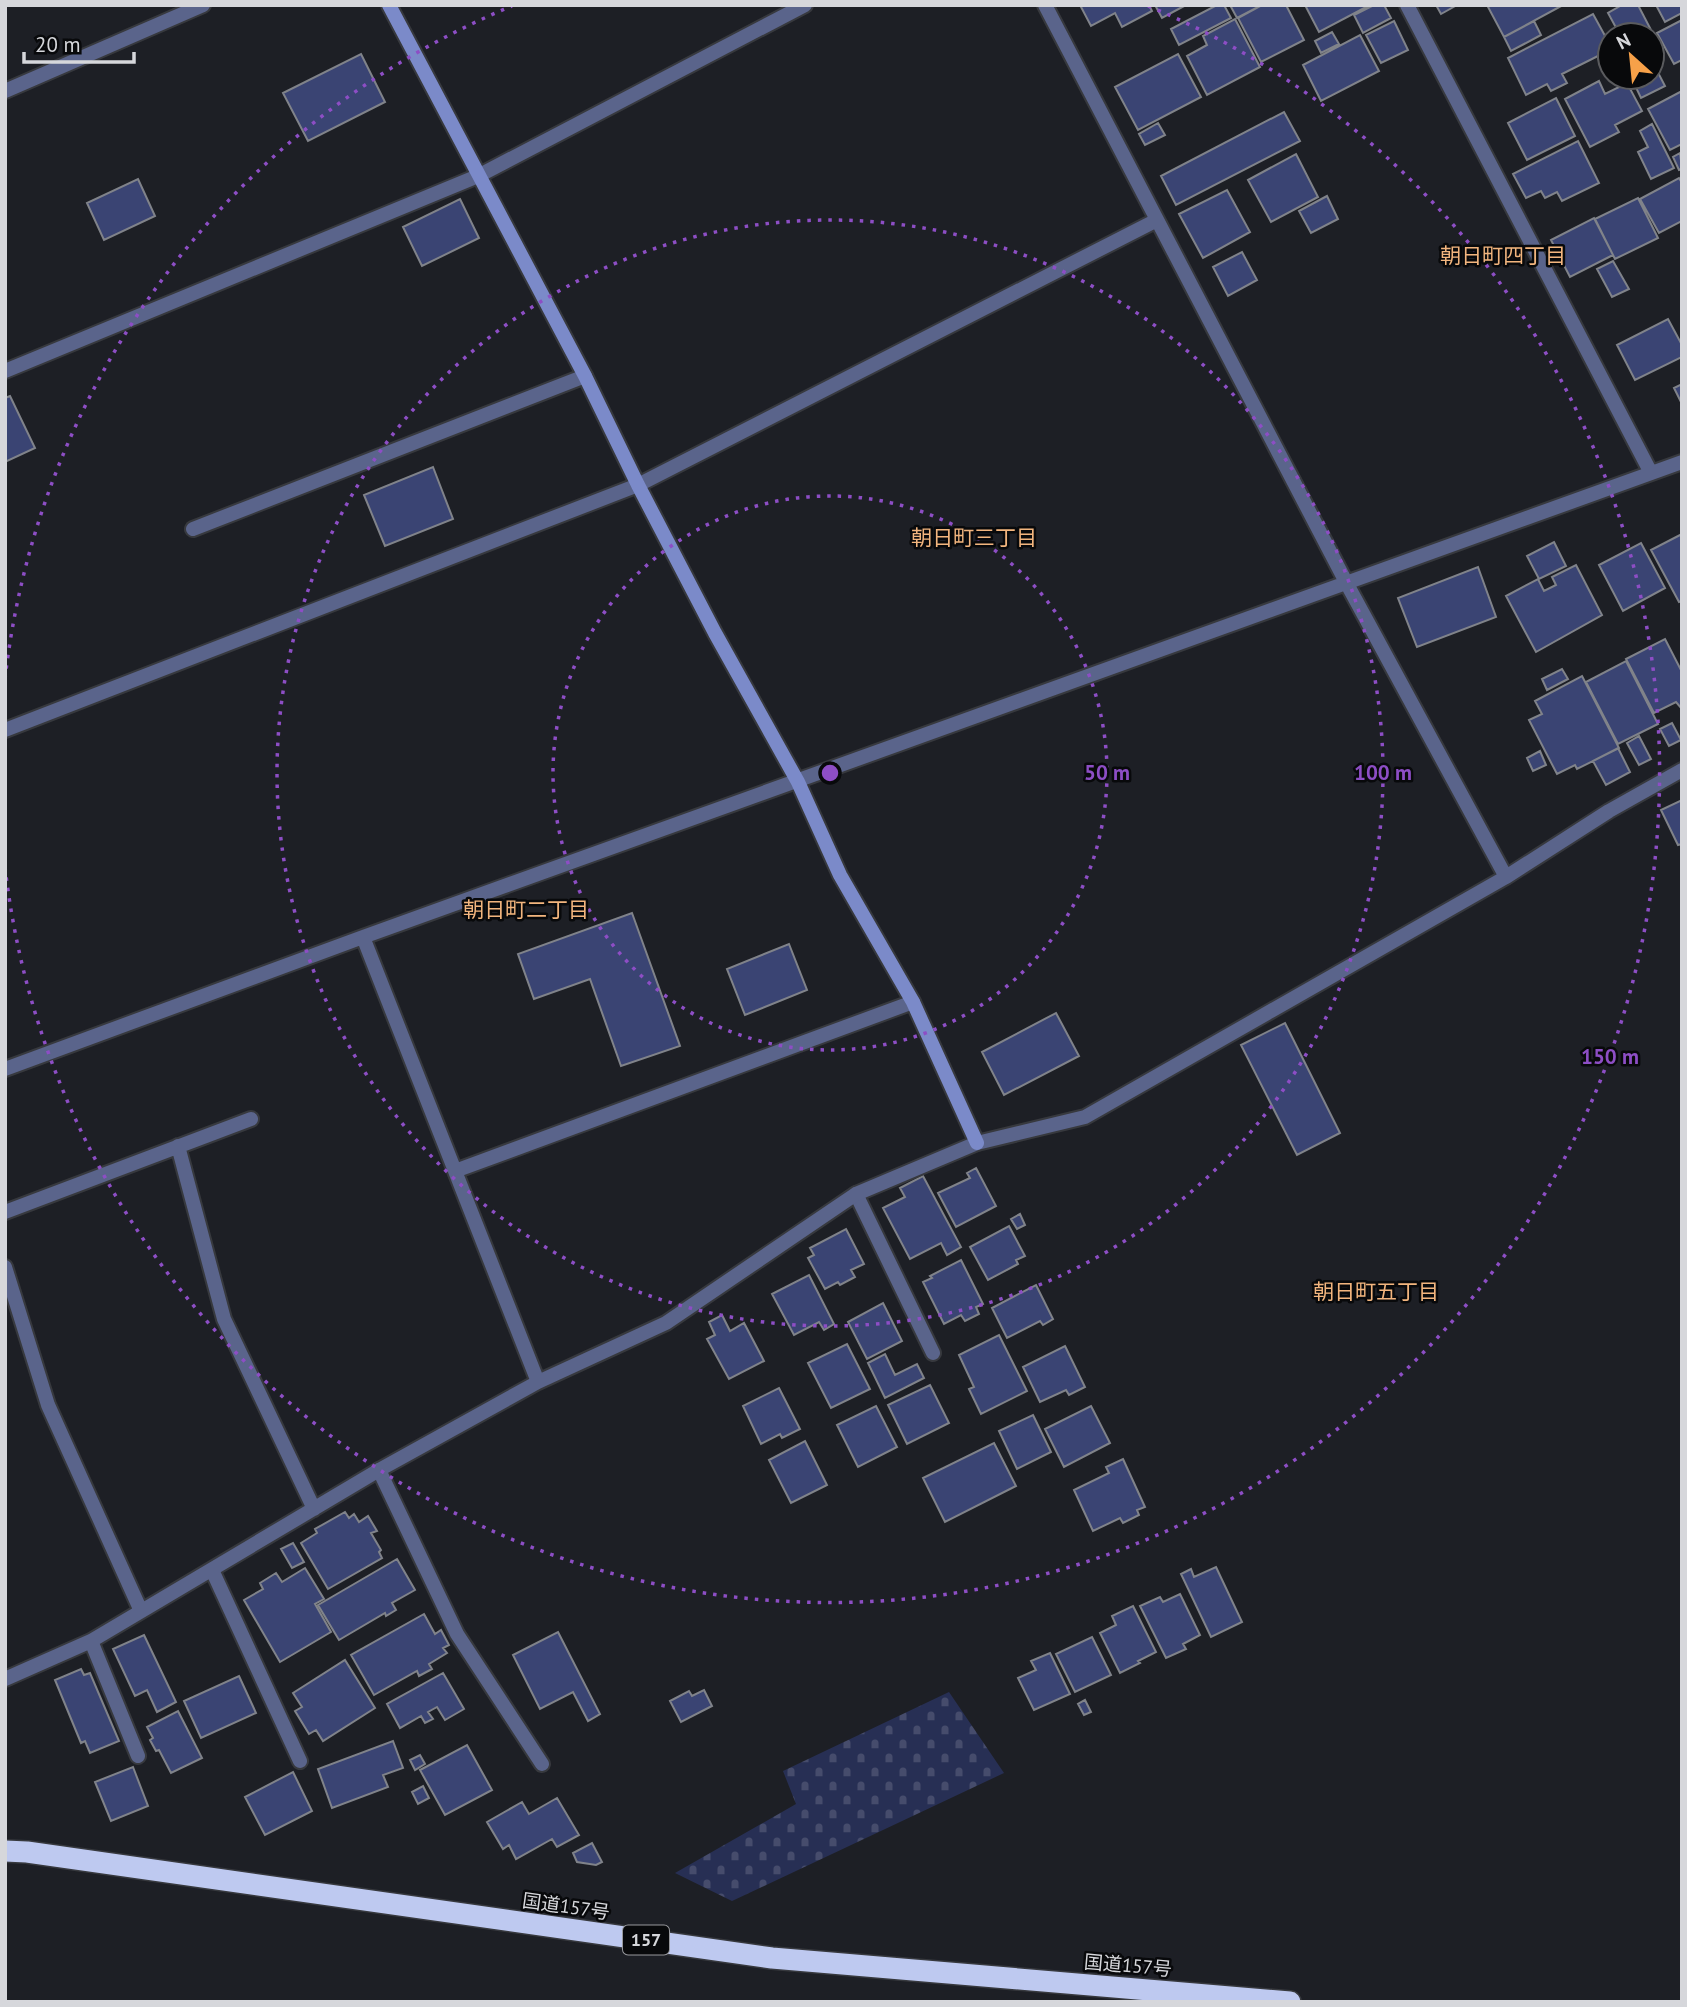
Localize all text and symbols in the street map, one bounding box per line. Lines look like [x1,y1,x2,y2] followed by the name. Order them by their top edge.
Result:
[24,21,135,65] scale bar
[1596,21,1666,91] north arrow
[1612,27,1634,54] text: N
[35,31,81,58] text: 20 m
[1440,242,1566,269] district label: 朝日町四丁目
[911,524,1037,551] district label: 朝日町三丁目
[1084,759,1130,786] text: 50 m
[1354,759,1412,786] text: 100 m
[818,761,842,785] centre of rings
[463,896,589,923] district label: 朝日町二丁目
[1581,1043,1639,1070] text: 150 m
[1313,1278,1439,1305] district label: 朝日町五丁目
[521,1888,611,1924] street label: 国道157号
[623,1926,669,1954] road number: 157
[1083,1949,1173,1981] street label: 国道157号

